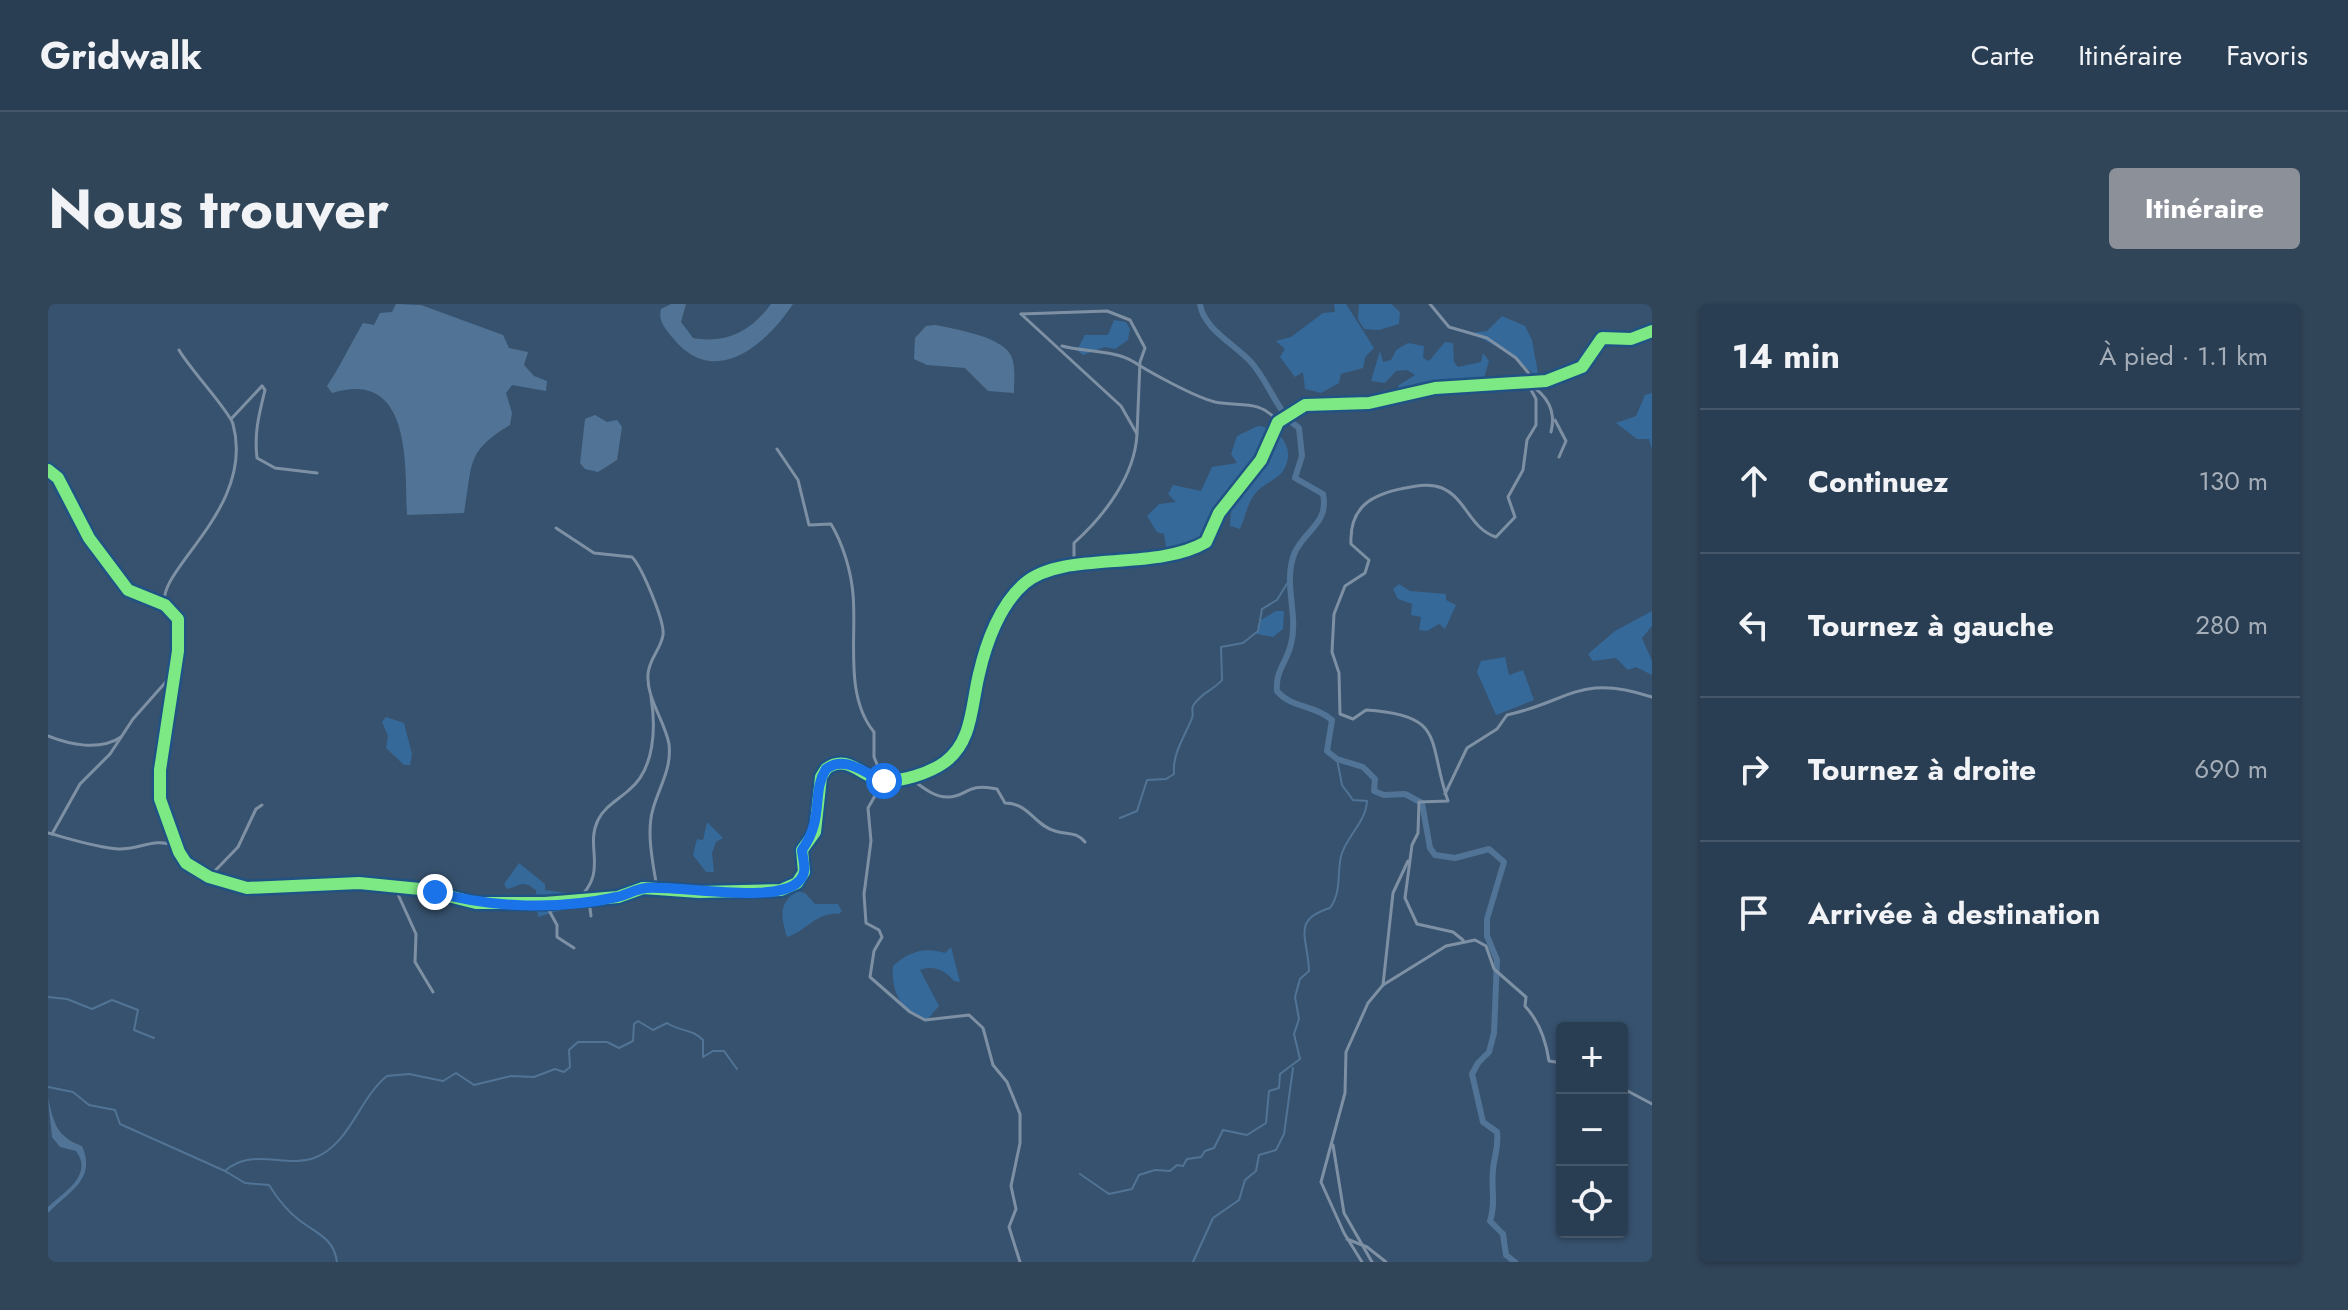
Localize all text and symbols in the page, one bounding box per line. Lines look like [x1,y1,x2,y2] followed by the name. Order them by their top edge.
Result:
[40,28,202,83] text: Gridwalk
[1971,35,2034,76] text: Carte
[2078,35,2182,76] text: Itinéraire
[2226,35,2308,76] text: Favoris
[48,168,389,249] text: Nous trouver
[2109,168,2300,249] button: Itinéraire
[1732,332,1840,381] text: 14 min
[2099,337,2268,375] text: À pied · 1.1 km
[1732,459,1776,503] icon: ahead
[1808,460,1949,503] text: Continuez
[2198,462,2268,500] text: 130 m
[1732,603,1776,647] icon: left
[1808,604,2054,647] text: Tournez à gauche
[2195,606,2268,644] text: 280 m
[1732,747,1776,791] icon: right
[1808,748,2036,791] text: Tournez à droite
[2194,750,2268,788] text: 690 m
[866,763,902,799] route start
[417,874,453,910] route end
[1732,891,1776,935] icon: arrive
[1808,892,2100,935] text: Arrivée à destination
[1556,1022,1628,1238] map controls
[1556,1022,1628,1094] button: +
[1556,1094,1628,1166] button: −
[1556,1166,1628,1238] button: locate

